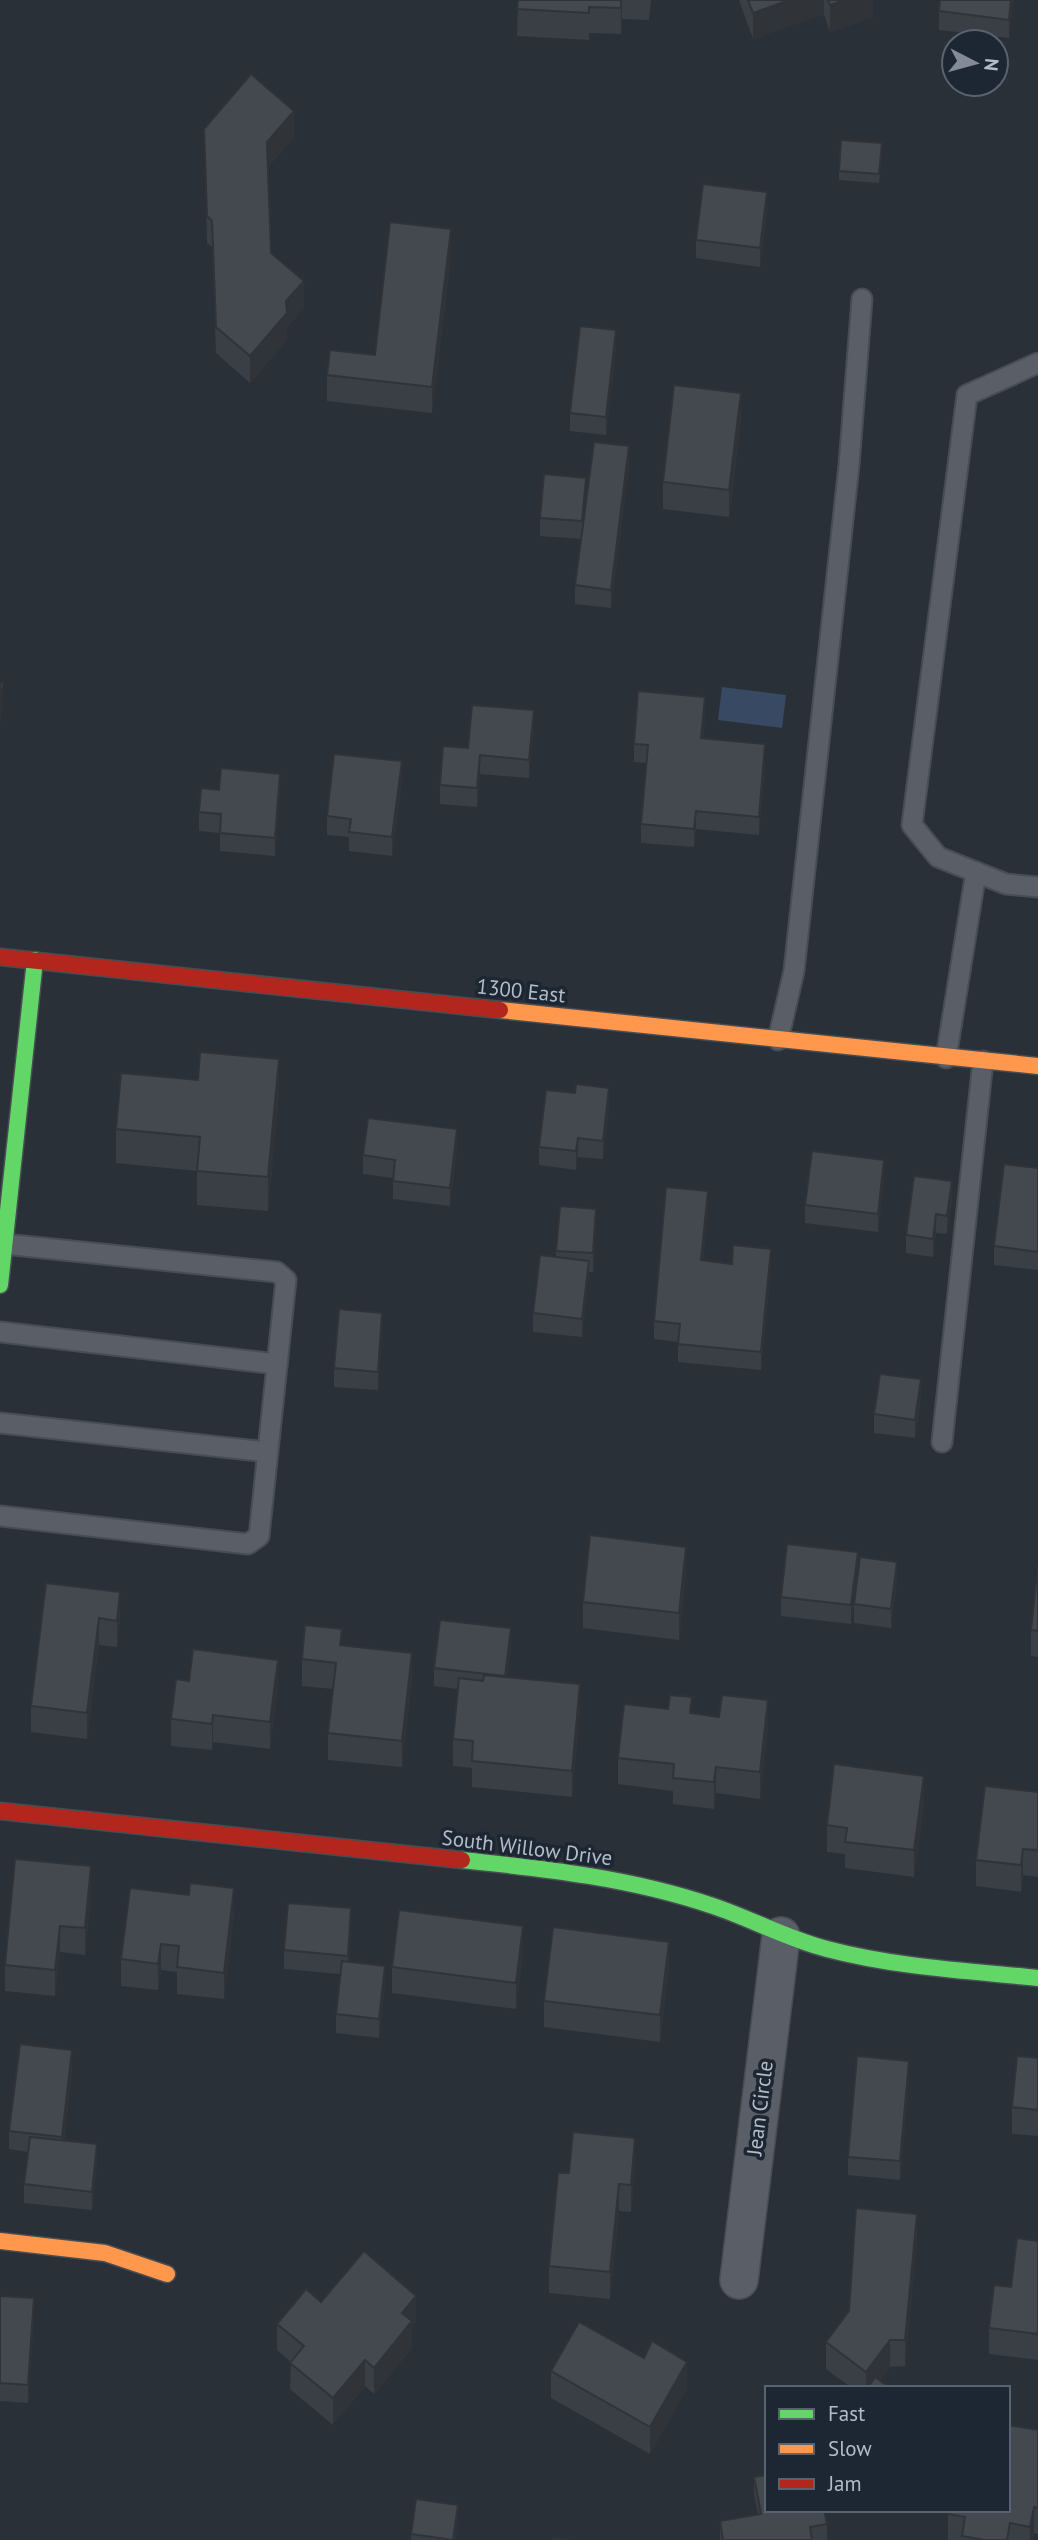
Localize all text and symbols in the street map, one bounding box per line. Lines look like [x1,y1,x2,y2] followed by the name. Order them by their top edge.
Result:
[940,28,1010,98] north arrow
[979,57,1004,72] text: N
[475,972,567,1009] street label: 1300 East
[440,1824,614,1871] street label: South Willow Drive
[740,2059,779,2158] street label: Jean Circle
[765,2386,1010,2512] legend
[828,2400,865,2427] text: Fast
[828,2435,872,2462] text: Slow
[827,2470,862,2497] text: Jam

